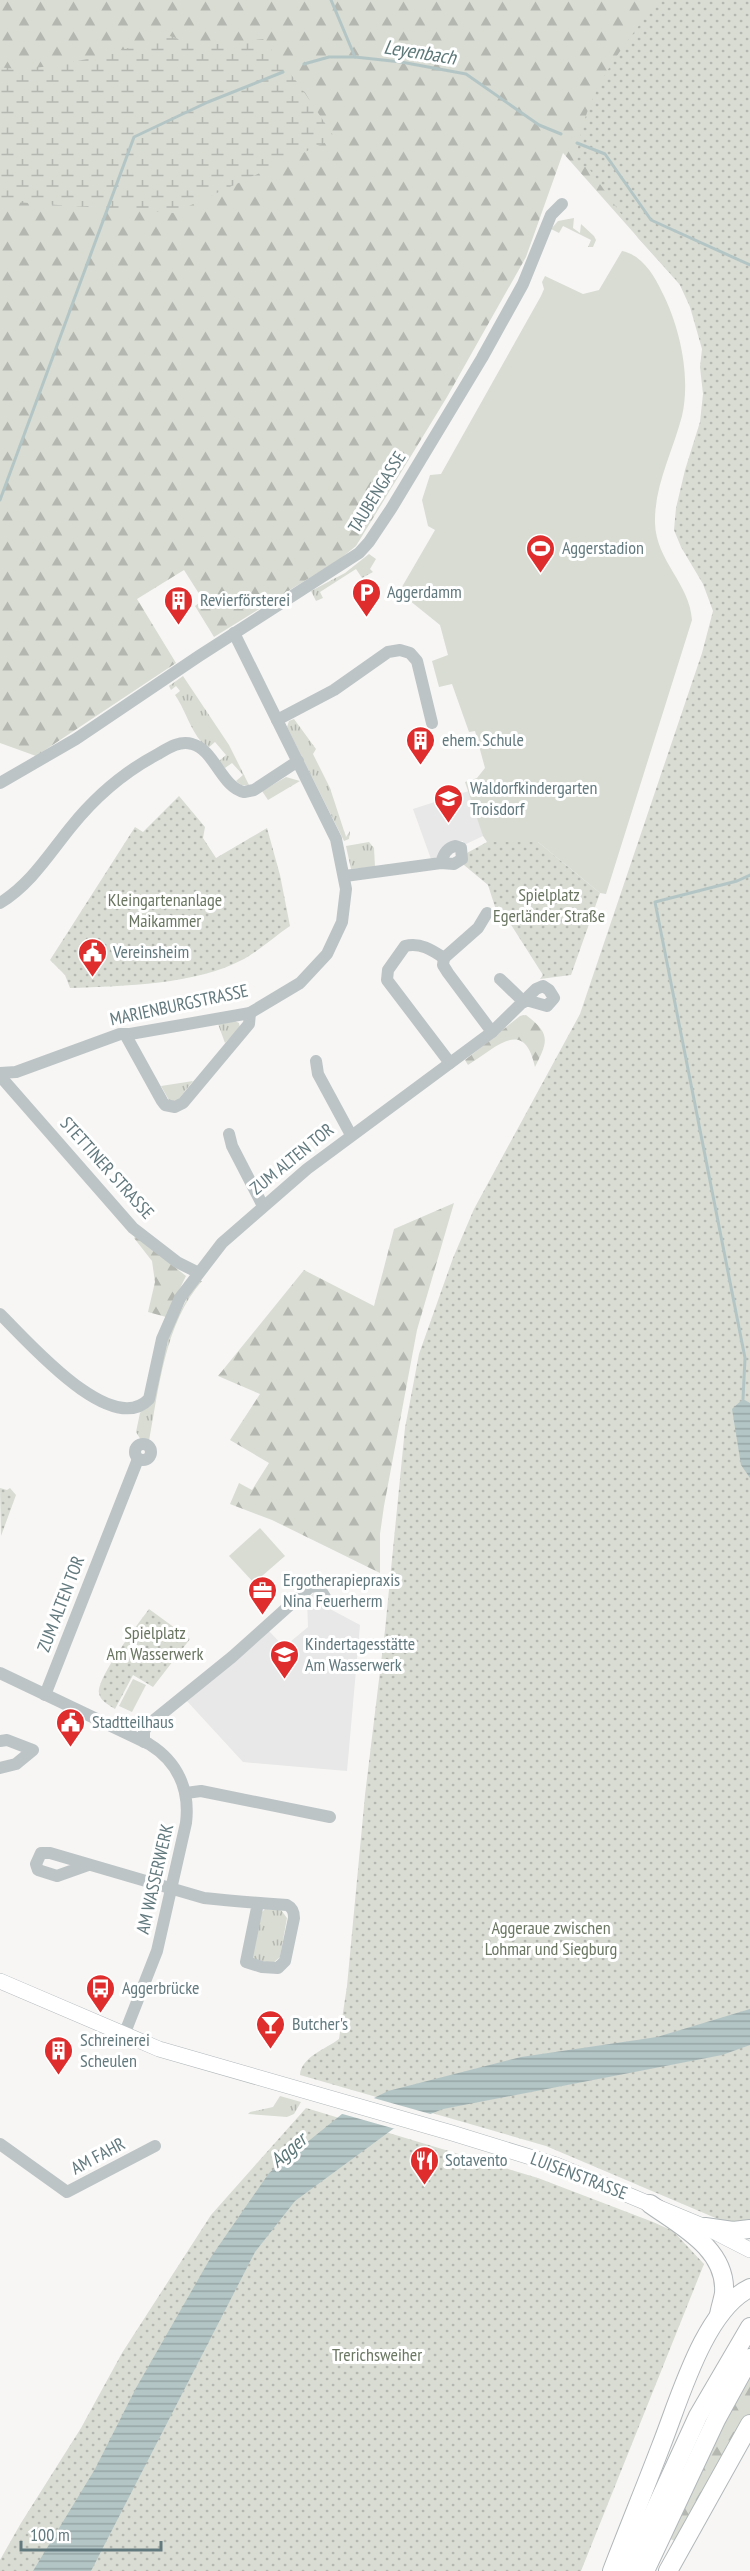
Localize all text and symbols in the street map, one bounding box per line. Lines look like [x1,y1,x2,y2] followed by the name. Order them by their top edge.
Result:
[382,33,459,71] water label: Leyenbach
[343,447,411,537] street label: TAUBENGASSE
[525,532,557,574] sports icon: Aggerstadion
[562,536,644,559] place label: Aggerstadion
[350,576,382,618] parking icon: Aggerdamm
[387,580,462,603] place label: Aggerdamm
[163,584,195,626] building icon: Revierförsterei
[200,588,290,611] place label: Revierförsterei
[405,724,437,766] building icon: ehem. Schule
[442,728,524,751] place label: ehem. Schule
[470,776,597,820] place label: Waldorfkindergarten Troisdorf
[433,782,465,824] school or university icon: Waldorfkindergarten Troisdorf
[493,883,605,927] park label: Spielplatz Egerländer Straße
[108,888,222,932] park label: Kleingartenanlage Maikammer
[76,936,108,978] public building icon: Vereinsheim
[112,940,189,963] place label: Vereinsheim
[108,979,250,1030] street label: MARIENBURGSTRASSE
[55,1112,159,1224] street label: STETTINER STRASSE
[245,1118,338,1199] street label: ZUM ALTEN TOR
[32,1552,89,1655] street label: ZUM ALTEN TOR
[283,1568,400,1612] place label: Ergotherapiepraxis Nina Feuerherm
[246,1574,278,1616] office icon: Ergotherapiepraxis Nina Feuerherm
[107,1621,203,1665] park label: Spielplatz Am Wasserwerk
[305,1632,415,1676] place label: Kindertagesstätte Am Wasserwerk
[268,1638,300,1680] school or university icon: Kindertagesstätte Am Wasserwerk
[55,1706,87,1748] public building icon: Stadtteilhaus
[92,1710,174,1733] place label: Stadtteilhaus
[131,1822,178,1936] street label: AM WASSERWERK
[485,1916,617,1960] park label: Aggeraue zwischen Lohmar und Siegburg
[85,1972,117,2014] bus stop icon: Aggerbrücke
[122,1976,199,1999] place label: Aggerbrücke
[255,2008,287,2050] bar icon: Butcher's
[292,2012,348,2035] place label: Butcher's
[80,2028,150,2072] place label: Schreinerei Scheulen
[43,2034,75,2076] building icon: Schreinerei Scheulen
[264,2125,314,2173] water label: Agger
[67,2132,129,2179] street label: AM FAHR
[408,2144,440,2186] restaurant icon: Sotavento
[528,2147,631,2205] street label: LUISENSTRASSE
[445,2148,508,2171] place label: Sotavento
[332,2343,422,2366] park label: Trerichsweiher
[21,2514,160,2552] scale bar
[30,2523,70,2546] text: 100 m

